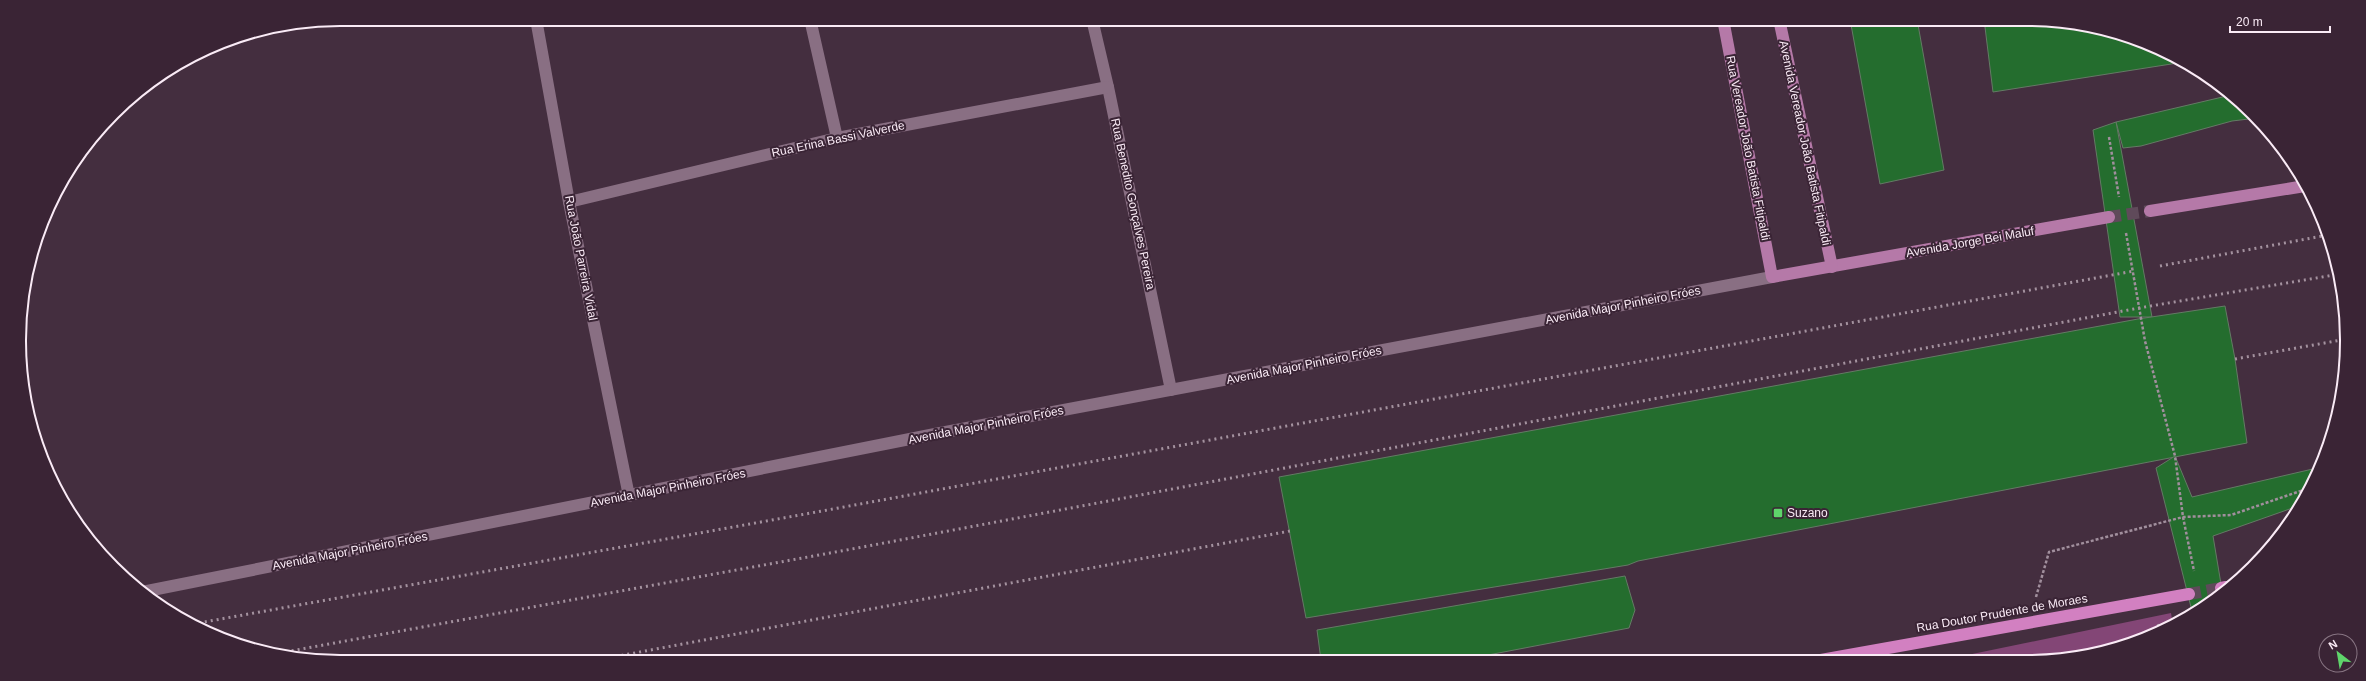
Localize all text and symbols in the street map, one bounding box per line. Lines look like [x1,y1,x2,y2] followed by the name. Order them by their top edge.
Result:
[2230,8,2330,34] scale bar
[2236,15,2263,29] text: 20 m
[1776,39,1834,247] street label: Avenida Vereador João Batista Fitipaldi
[1723,54,1773,242] street label: Rua Vereador João Batista Fitipaldi
[1108,117,1158,291] street label: Rua Benedito Gonçalves Pereira
[770,118,906,160] street label: Rua Erina Bassi Valverde
[562,194,600,322] street label: Rua João Parreira Vidal
[1905,224,2036,260] street label: Avenida Jorge Bei Maluf
[1544,283,1702,327] street label: Avenida Major Pinheiro Fróes
[1225,343,1383,387] street label: Avenida Major Pinheiro Fróes
[907,403,1065,447] street label: Avenida Major Pinheiro Fróes
[589,466,747,510] street label: Avenida Major Pinheiro Fróes
[1787,506,1828,520] place label: Suzano
[1772,507,1784,519] marker: Suzano
[271,529,429,573] street label: Avenida Major Pinheiro Fróes
[1915,591,2089,635] street label: Rua Doutor Prudente de Moraes
[2318,633,2358,673] north arrow
[2326,637,2339,652] text: N

